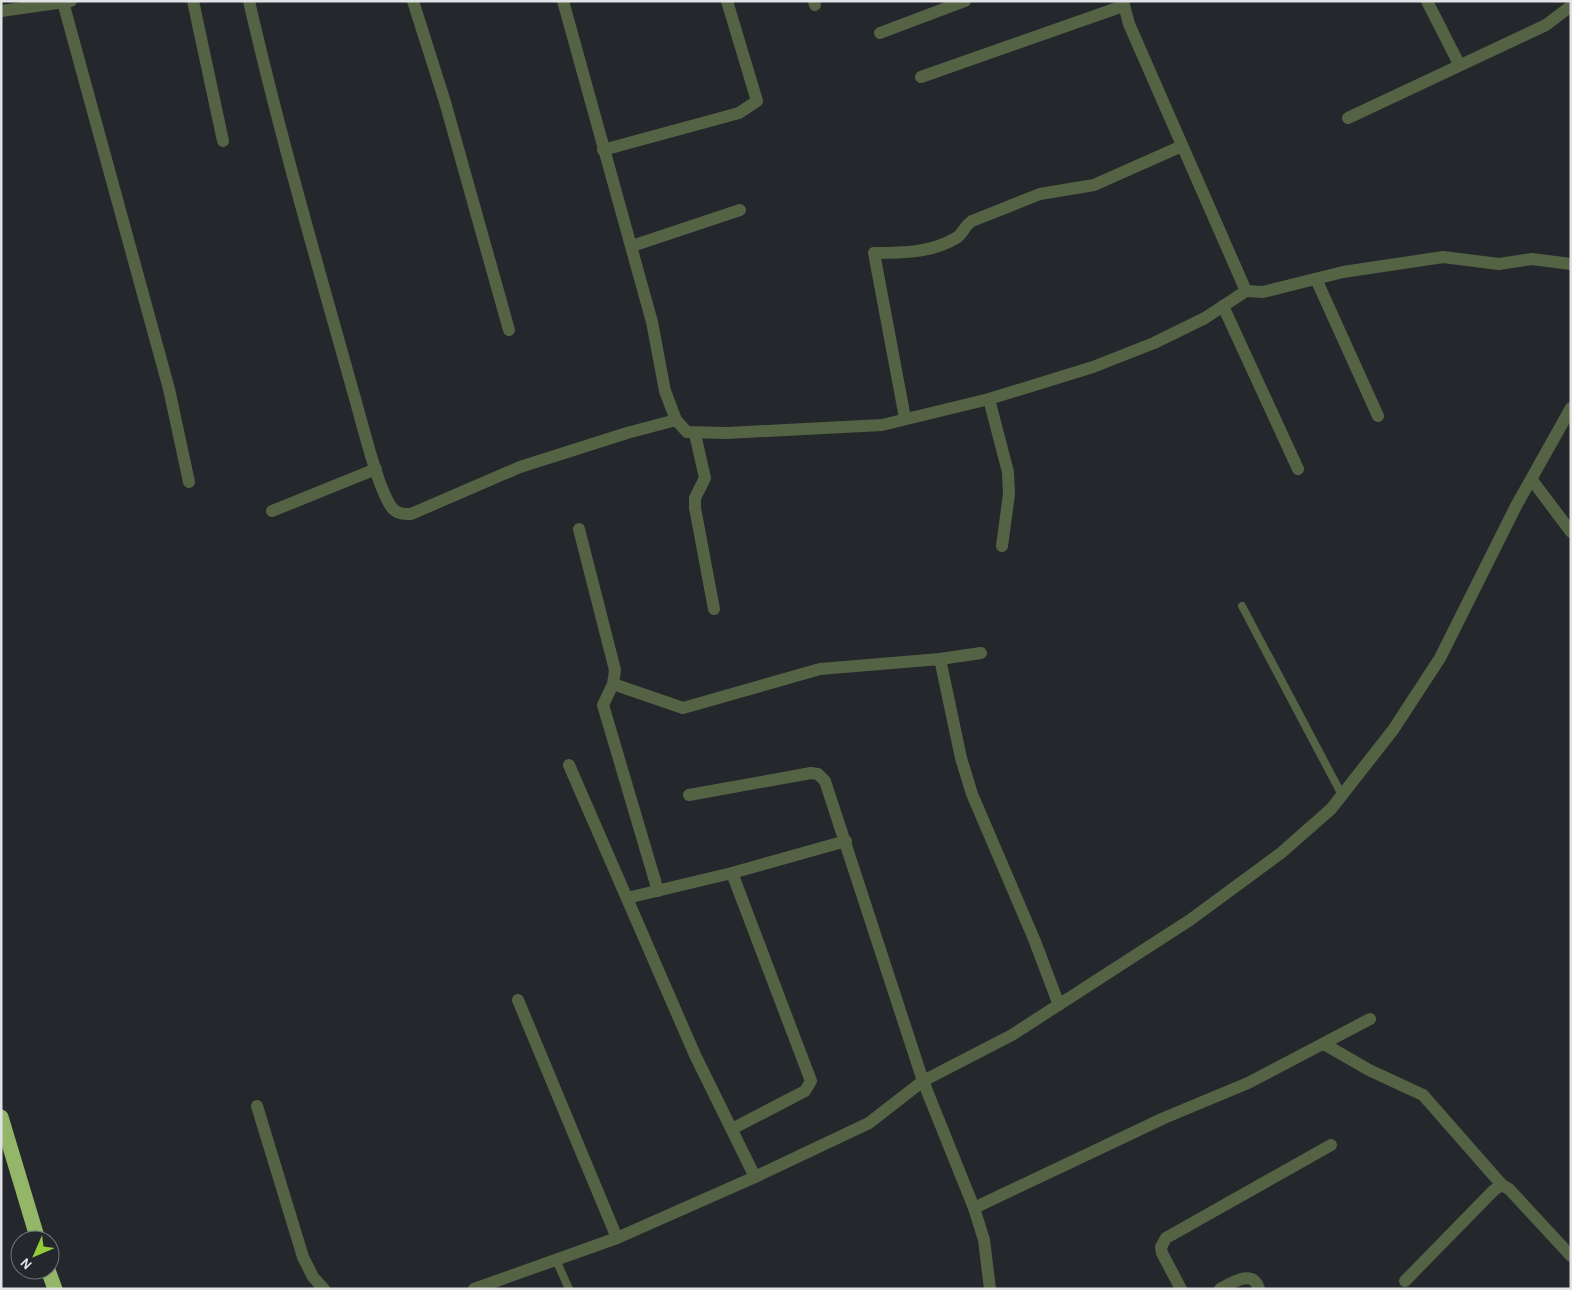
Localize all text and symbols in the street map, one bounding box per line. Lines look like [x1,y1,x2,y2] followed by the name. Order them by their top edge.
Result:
[10,1230,60,1280] north arrow
[18,1255,35,1272] text: N

